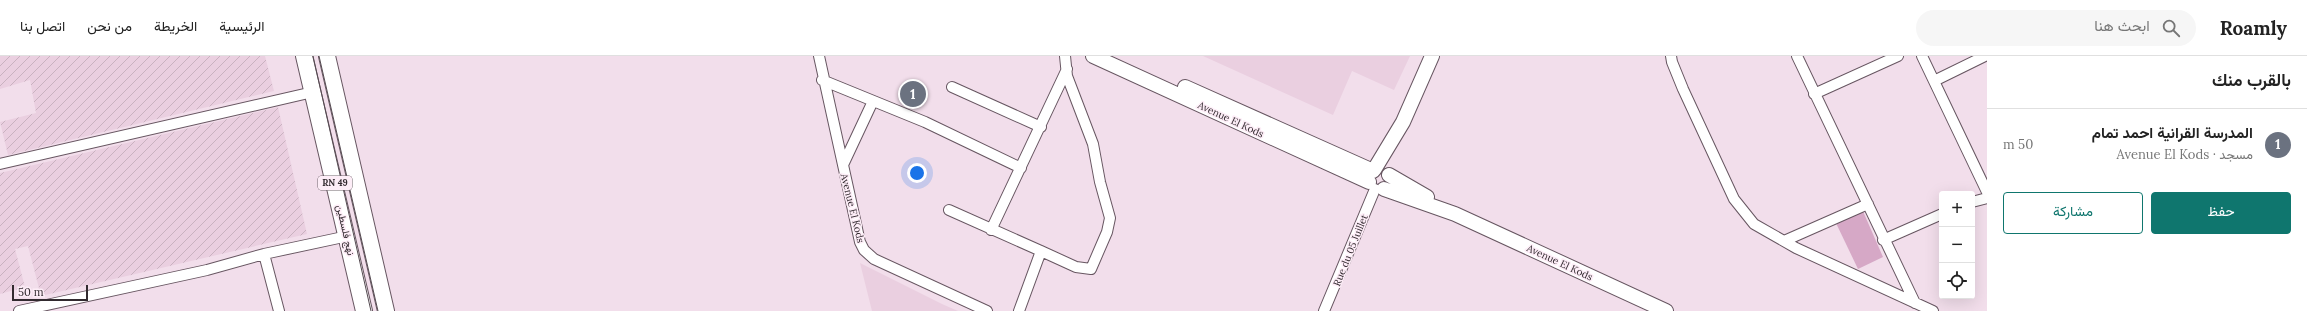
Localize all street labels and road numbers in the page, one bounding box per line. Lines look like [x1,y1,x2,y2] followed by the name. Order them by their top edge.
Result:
[1195,98,1266,141] street label: Avenue El Kods
[837,171,868,245] street label: Avenue El Kods
[318,176,352,190] road number: RN 49
[333,204,358,257] street label: نهج فلسطين
[1330,212,1371,288] street label: Rue du 05 Juillet
[1524,241,1595,284] street label: Avenue El Kods

